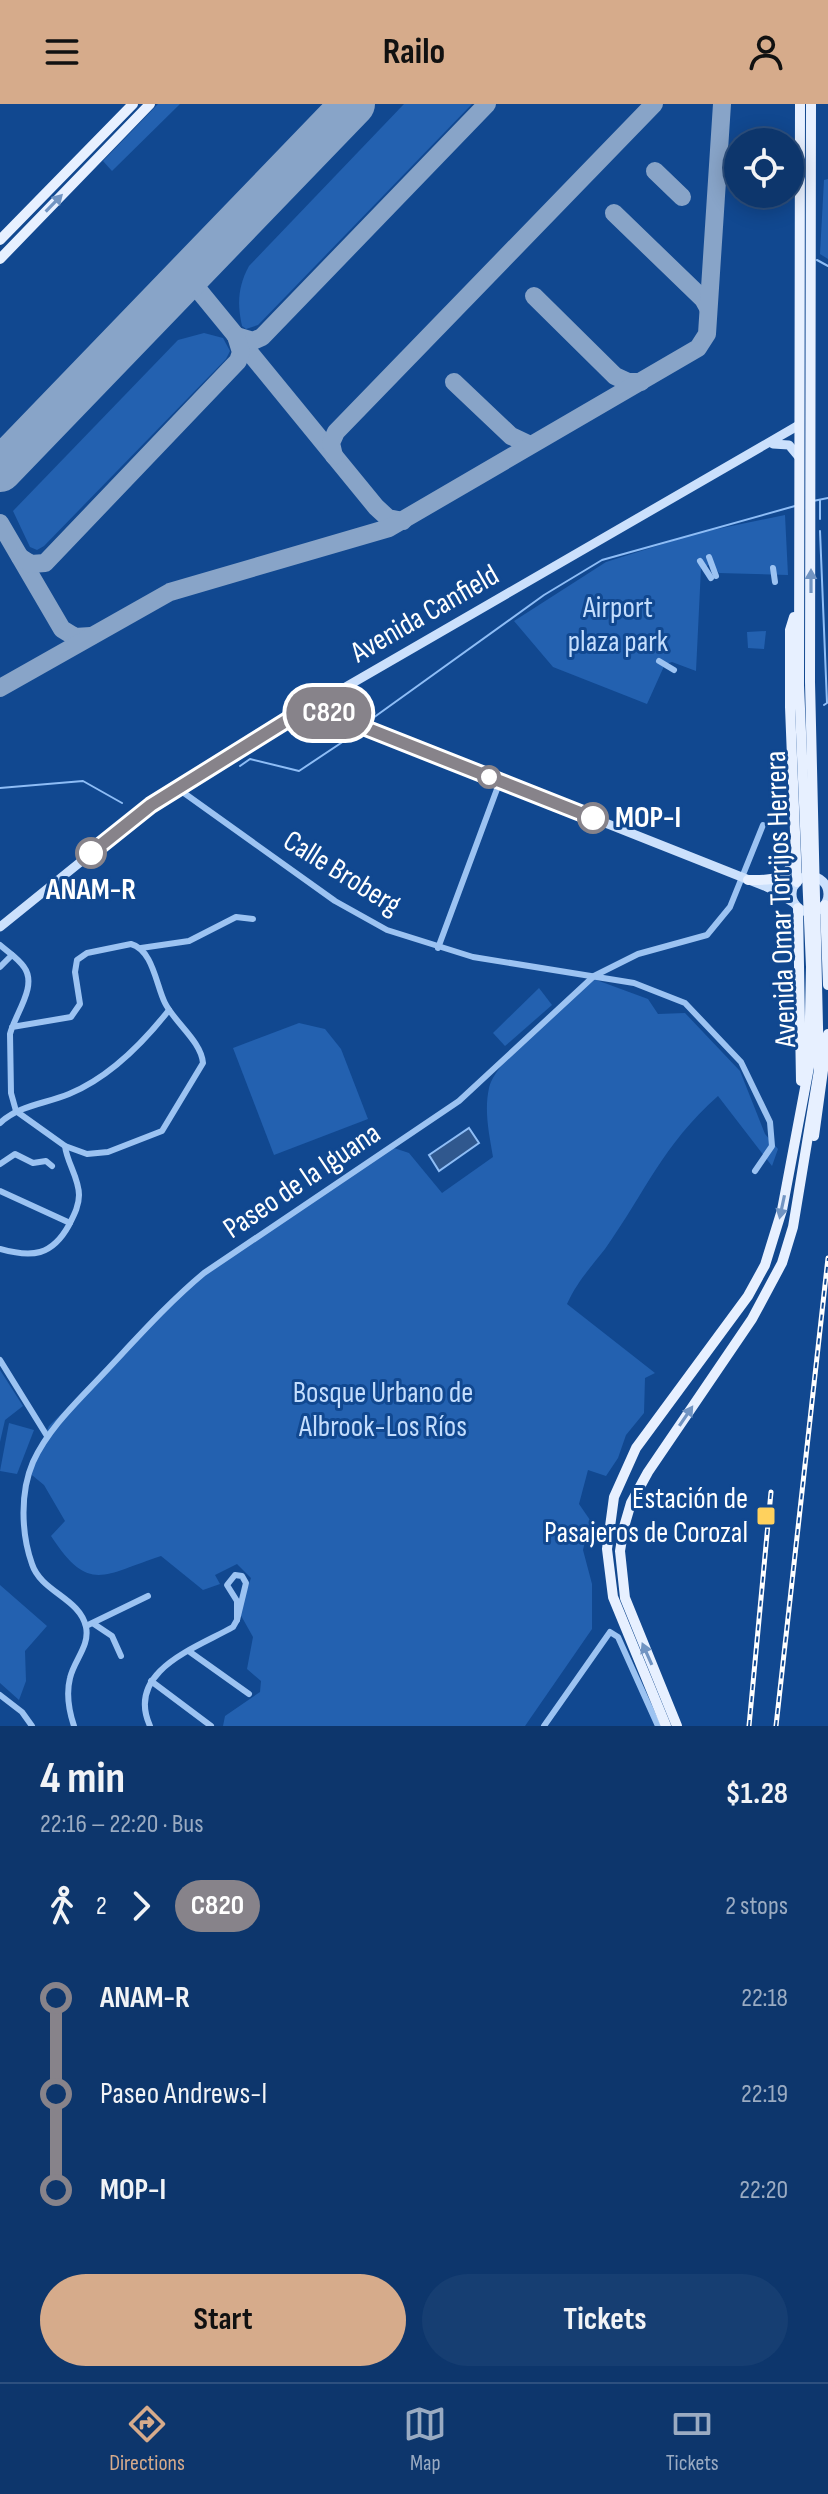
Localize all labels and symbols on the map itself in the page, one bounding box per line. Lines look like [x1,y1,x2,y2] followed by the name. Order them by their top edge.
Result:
[44,194,63,213] one-way arrow
[344,557,505,671] street label: Avenida Canfield
[805,568,817,593] one-way arrow
[568,590,669,660] park label: Airport plaza park
[273,687,385,739] line badge: C820
[758,750,804,1049] street label: Avenida Omar Torrijos Herrera
[478,766,500,788] unlabelled marker
[615,800,681,836] place label: MOP-I
[578,803,608,833] marker: MOP-I
[277,823,407,923] street label: Calle Broberg
[76,838,106,868] marker: ANAM-R
[45,872,136,908] place label: ANAM-R
[217,1115,387,1247] street label: Paseo de la Iguana
[775,1195,788,1220] one-way arrow
[293,1375,473,1445] park label: Bosque Urbano de Albrook-Los Ríos
[678,1405,693,1427] one-way arrow
[544,1481,748,1551] place label: Estación de Pasajeros de Corozal
[755,1505,777,1527] marker: Estación de Pasajeros de Corozal
[641,1642,654,1666] one-way arrow

